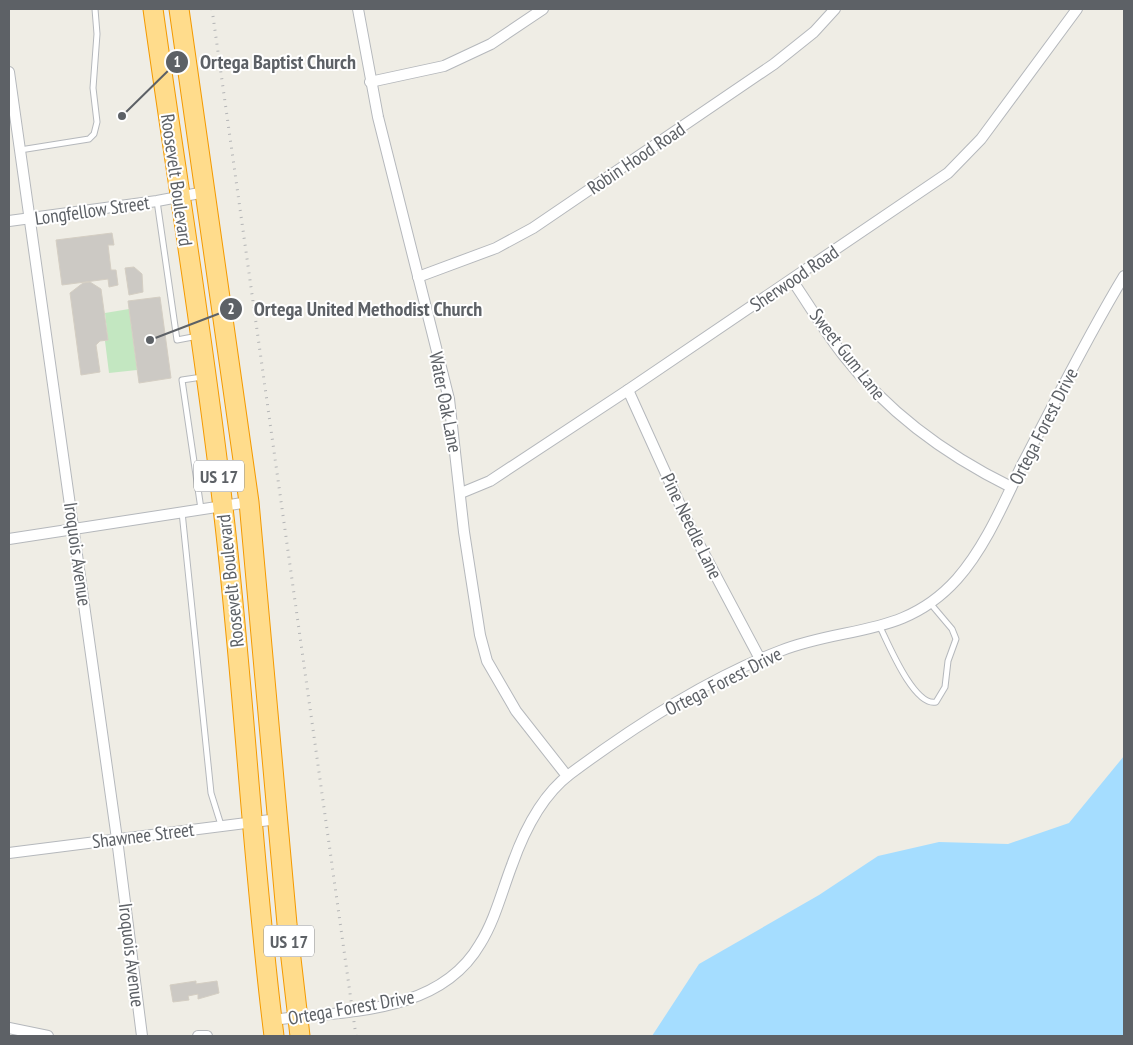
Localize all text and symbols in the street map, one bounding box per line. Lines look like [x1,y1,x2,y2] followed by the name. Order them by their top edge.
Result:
[165,44,366,79] callout: Ortega Baptist Church
[200,49,356,75] text: Ortega Baptist Church
[173,52,181,71] text: 1
[156,112,198,248] street label: Roosevelt Boulevard
[583,117,689,199] street label: Robin Hood Road
[33,190,152,230] street label: Longfellow Street
[745,240,843,316] street label: Sherwood Road
[218,291,492,326] callout: Ortega United Methodist Church
[254,296,482,322] text: Ortega United Methodist Church
[227,299,235,318] text: 2
[805,304,891,405] street label: Sweet Gum Lane
[424,350,468,455] street label: Water Oak Lane
[1003,363,1083,488] street label: Ortega Forest Drive
[194,461,244,492] road number: US 17
[656,469,728,583] street label: Pine Needle Lane
[59,501,97,608] street label: Iroquois Avenue
[211,513,249,649] street label: Roosevelt Boulevard
[661,641,786,721] street label: Ortega Forest Drive
[91,817,196,853] street label: Shawnee Street
[114,902,150,1009] street label: Iroquois Avenue
[264,926,314,956] road number: US 17
[286,984,416,1030] street label: Ortega Forest Drive

